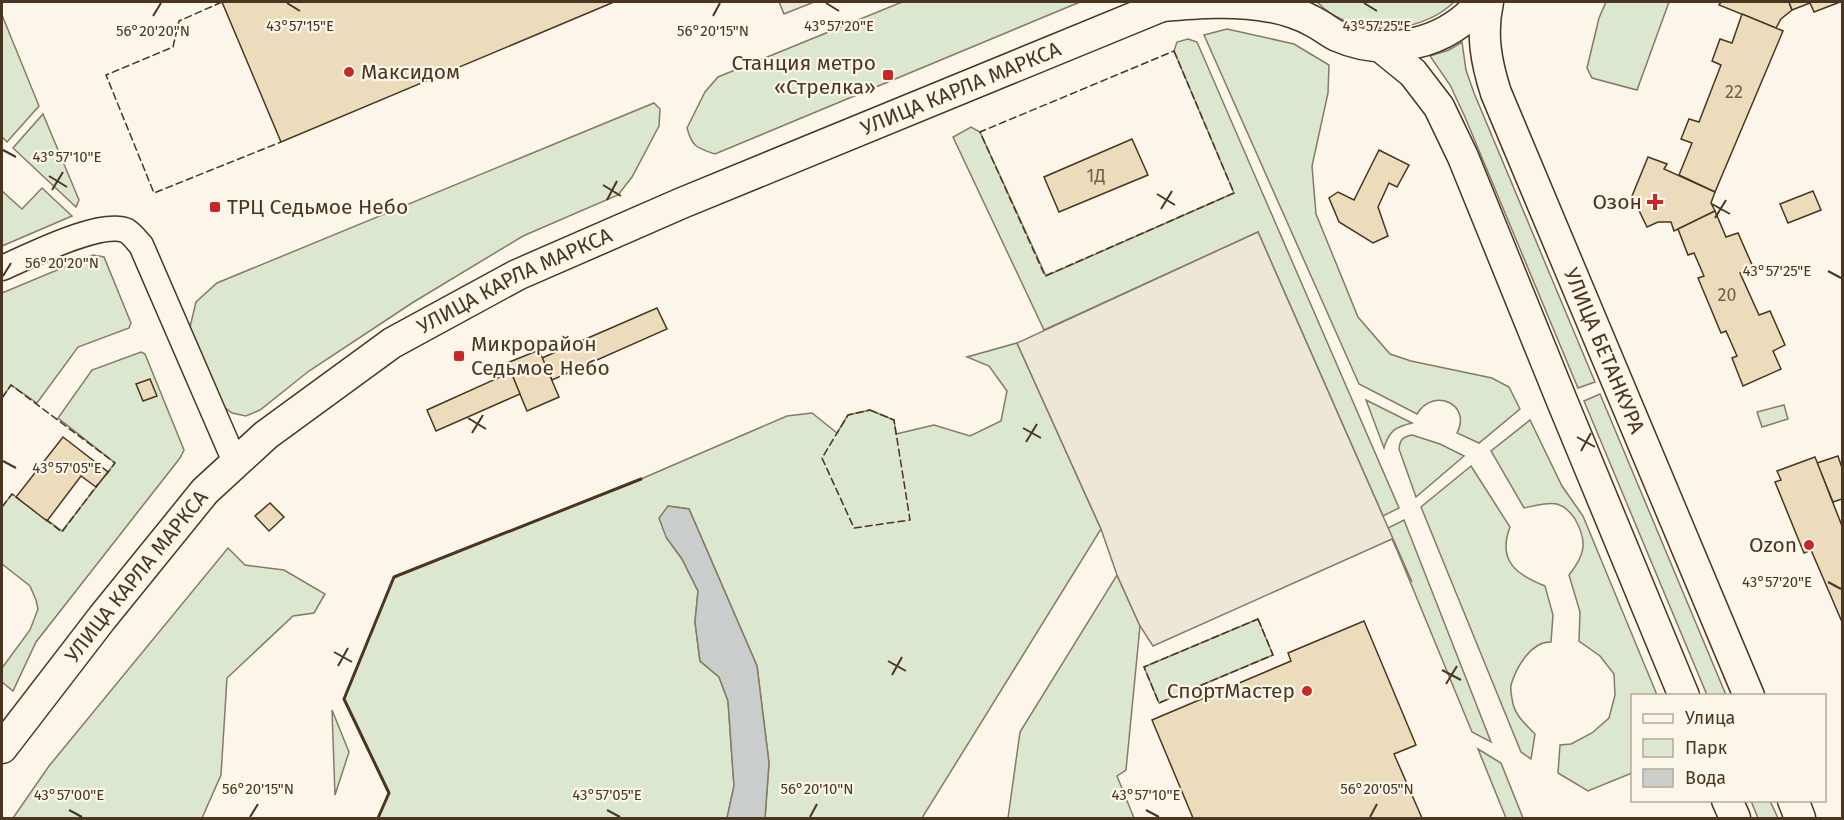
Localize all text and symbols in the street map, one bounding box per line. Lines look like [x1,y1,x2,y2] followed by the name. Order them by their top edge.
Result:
[266,17,334,35] text: 43°57'15"E
[804,17,874,35] text: 43°57'20"E
[1343,17,1411,35] text: 43°57'25"E
[116,22,190,40] text: 56°20'20"N
[677,22,749,40] text: 56°20'15"N
[857,36,1065,141] street label: УЛИЦА КАРЛА МАРКСА
[732,50,876,100] place label: Станция метро «Стрелка»
[361,59,460,85] place label: Максидом
[342,65,356,79] marker: Максидом
[881,68,895,82] marker: Станция метро «Стрелка»
[1725,81,1743,103] house number: 22
[32,148,102,166] text: 43°57'10"E
[1087,165,1105,187] house number: 1Д
[1593,189,1642,215] place label: Озон
[1646,193,1664,211] marker: Озон
[227,194,408,220] place label: ТРЦ Седьмое Небо
[208,200,222,214] marker: ТРЦ Седьмое Небо
[413,222,616,340] street label: УЛИЦА КАРЛА МАРКСА
[25,254,99,272] text: 56°20'20"N
[1743,262,1811,280] text: 43°57'25"E
[1558,264,1650,437] street label: УЛИЦА БЕТАНКУРА
[1718,284,1736,306] house number: 20
[471,331,610,381] place label: Микрорайон Седьмое Небо
[452,349,466,363] marker: Микрорайон Седьмое Небо
[32,459,102,477] text: 43°57'05"E
[59,485,213,668] street label: УЛИЦА КАРЛА МАРКСА
[1749,532,1797,558] place label: Ozon
[1802,538,1816,552] marker: Ozon
[1742,573,1812,591] text: 43°57'20"E
[1167,678,1295,704] place label: СпортМастер
[1300,684,1314,698] marker: СпортМастер
[1631,694,1826,802] legend
[1685,707,1735,729] text: Улица
[1685,737,1728,759] text: Парк
[1685,767,1726,789] text: Вода
[222,780,294,798] text: 56°20'15"N
[780,780,854,798] text: 56°20'10"N
[1340,780,1414,798] text: 56°20'05"N
[34,786,104,804] text: 43°57'00"E
[572,786,642,804] text: 43°57'05"E
[1111,786,1181,804] text: 43°57'10"E

